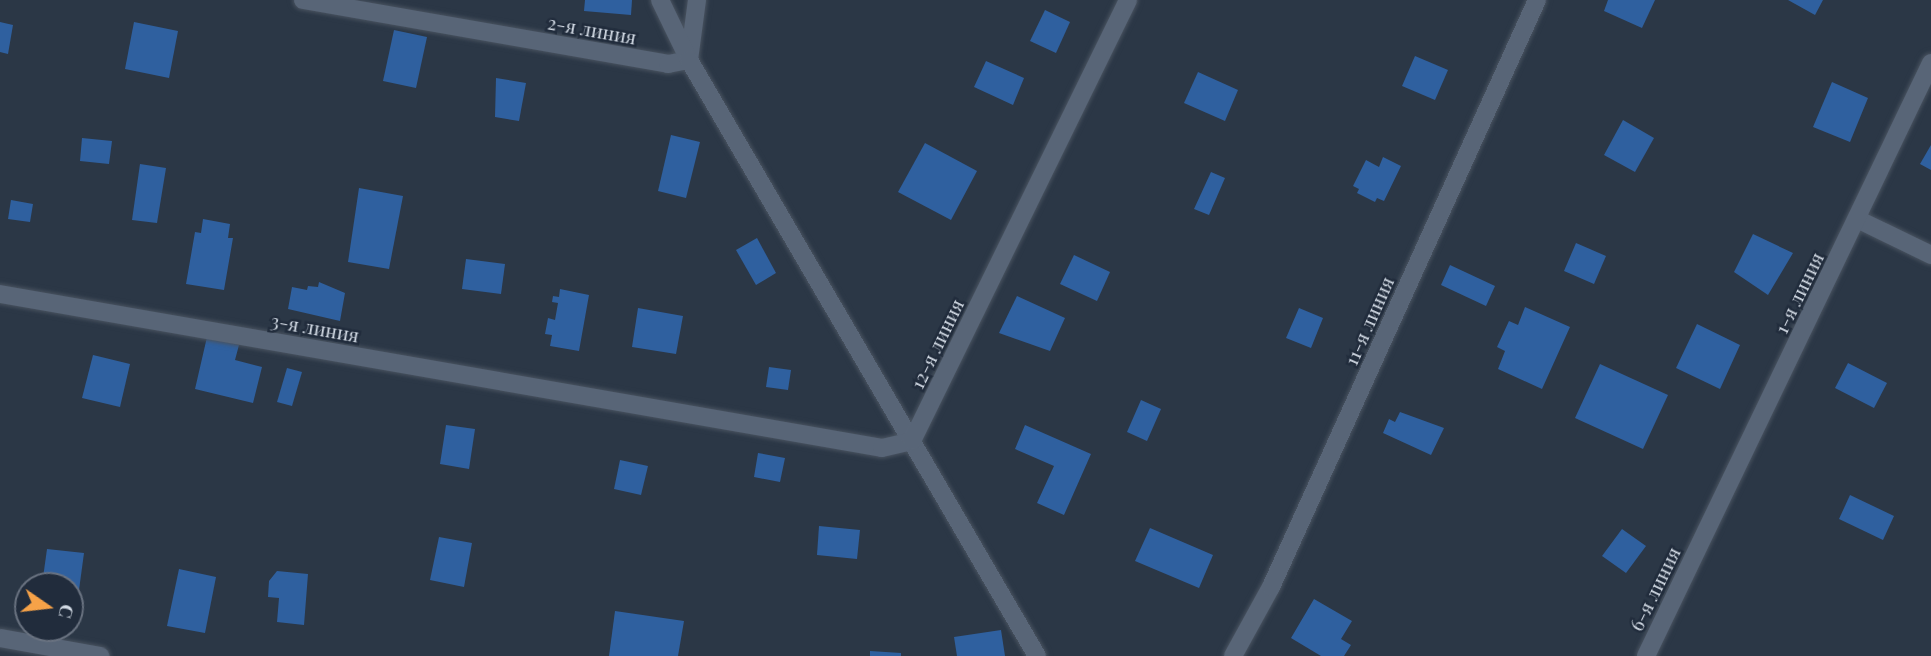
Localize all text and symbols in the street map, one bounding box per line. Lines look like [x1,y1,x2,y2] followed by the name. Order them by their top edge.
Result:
[546,11,638,49] street label: 2-я линия
[1770,249,1828,337] street label: 1-я линия
[1339,273,1399,369] street label: 11-я линия
[906,295,968,393] street label: 12-я линия
[269,309,361,347] street label: 3-я линия
[1625,543,1685,635] street label: 6-я линия
[14,572,84,642] north arrow
[53,602,82,621] text: С

